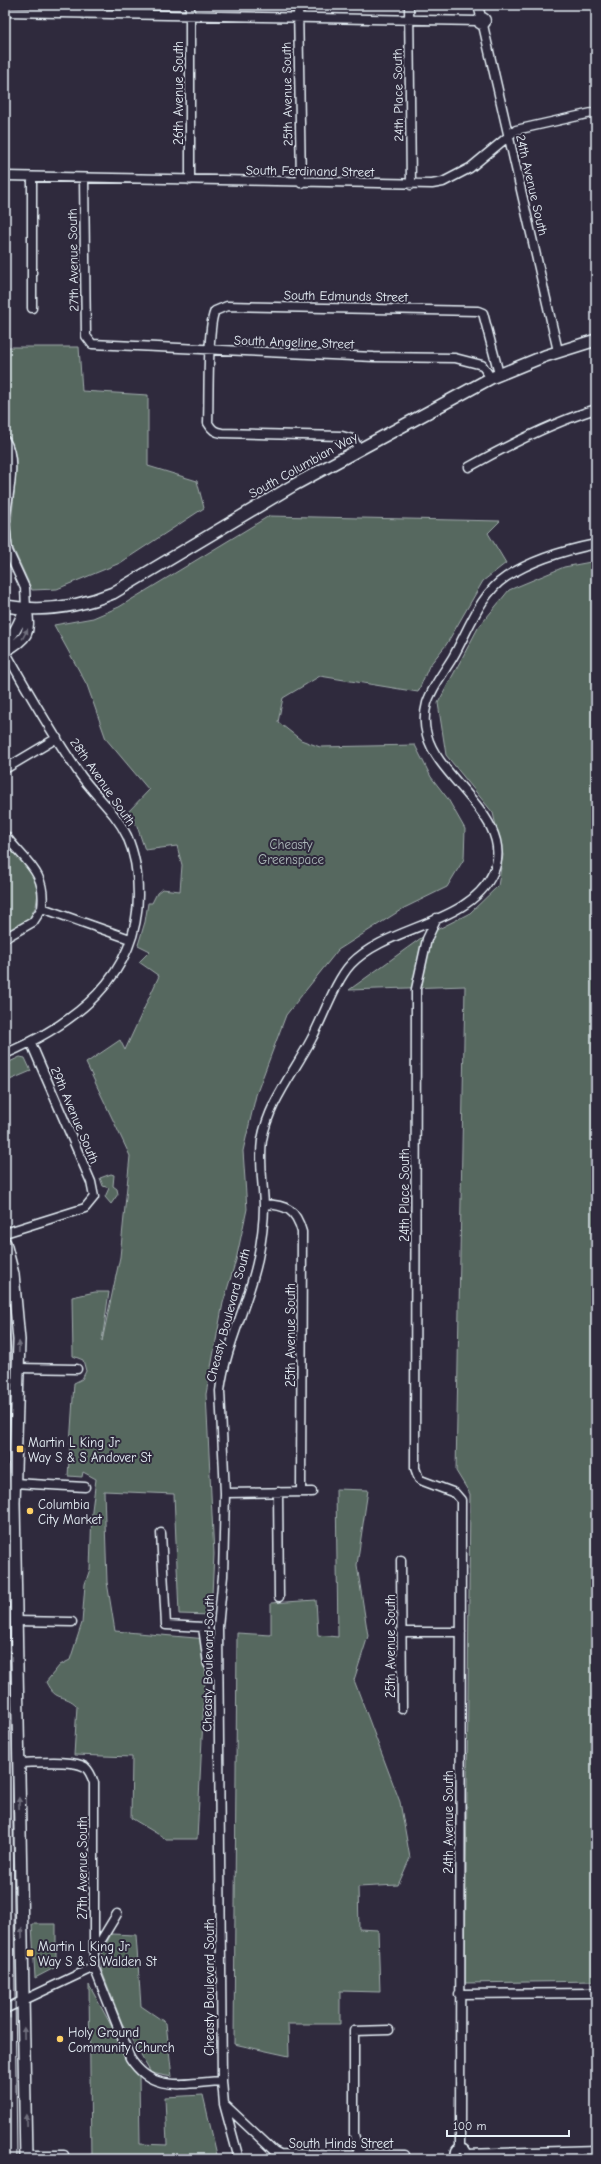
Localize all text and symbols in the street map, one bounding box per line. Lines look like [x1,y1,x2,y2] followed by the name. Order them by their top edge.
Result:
[171,41,186,145] street label: 26th Avenue South
[279,42,295,146] street label: 25th Avenue South
[390,48,406,142] street label: 24th Place South
[513,133,551,237] street label: 24th Avenue South
[246,162,376,180] street label: South Ferdinand Street
[65,208,81,312] street label: 27th Avenue South
[284,287,410,305] street label: South Edmunds Street
[234,332,356,352] street label: South Angeline Street
[246,429,360,501] street label: South Columbian Way
[22,628,29,640] one-way arrow
[67,735,139,829] street label: 28th Avenue South
[258,837,325,867] park label: Cheasty Greenspace
[48,1064,102,1166] street label: 29th Avenue South
[397,1148,412,1242] street label: 24th Place South
[203,1247,253,1383] street label: Cheasty Boulevard South
[283,1283,298,1387] street label: 25th Avenue South
[15,1341,22,1353] one-way arrow
[28,1435,153,1465] place label: Martin L King Jr Way S & S Andover St
[15,1444,25,1454] marker: Martin L King Jr Way S & S Andover St
[38,1497,103,1527] place label: Columbia City Market
[25,1506,35,1516] marker: Columbia City Market
[199,1594,217,1732] street label: Cheasty Boulevard South
[383,1594,398,1698] street label: 25th Avenue South
[441,1770,456,1874] street label: 24th Avenue South
[16,1796,22,1809] one-way arrow
[75,1816,90,1920] street label: 27th Avenue South
[202,1918,217,2056] street label: Cheasty Boulevard South
[19,1926,25,1939] one-way arrow
[38,1939,158,1969] place label: Martin L King Jr Way S & S Walden St
[25,1948,35,1958] marker: Martin L King Jr Way S & S Walden St
[68,2025,175,2055] place label: Holy Ground Community Church
[21,2026,27,2039] one-way arrow
[55,2034,65,2044] marker: Holy Ground Community Church
[447,2112,569,2138] scale bar
[23,2113,29,2126] one-way arrow
[453,2119,486,2133] text: 100 m
[289,2136,395,2151] street label: South Hinds Street

